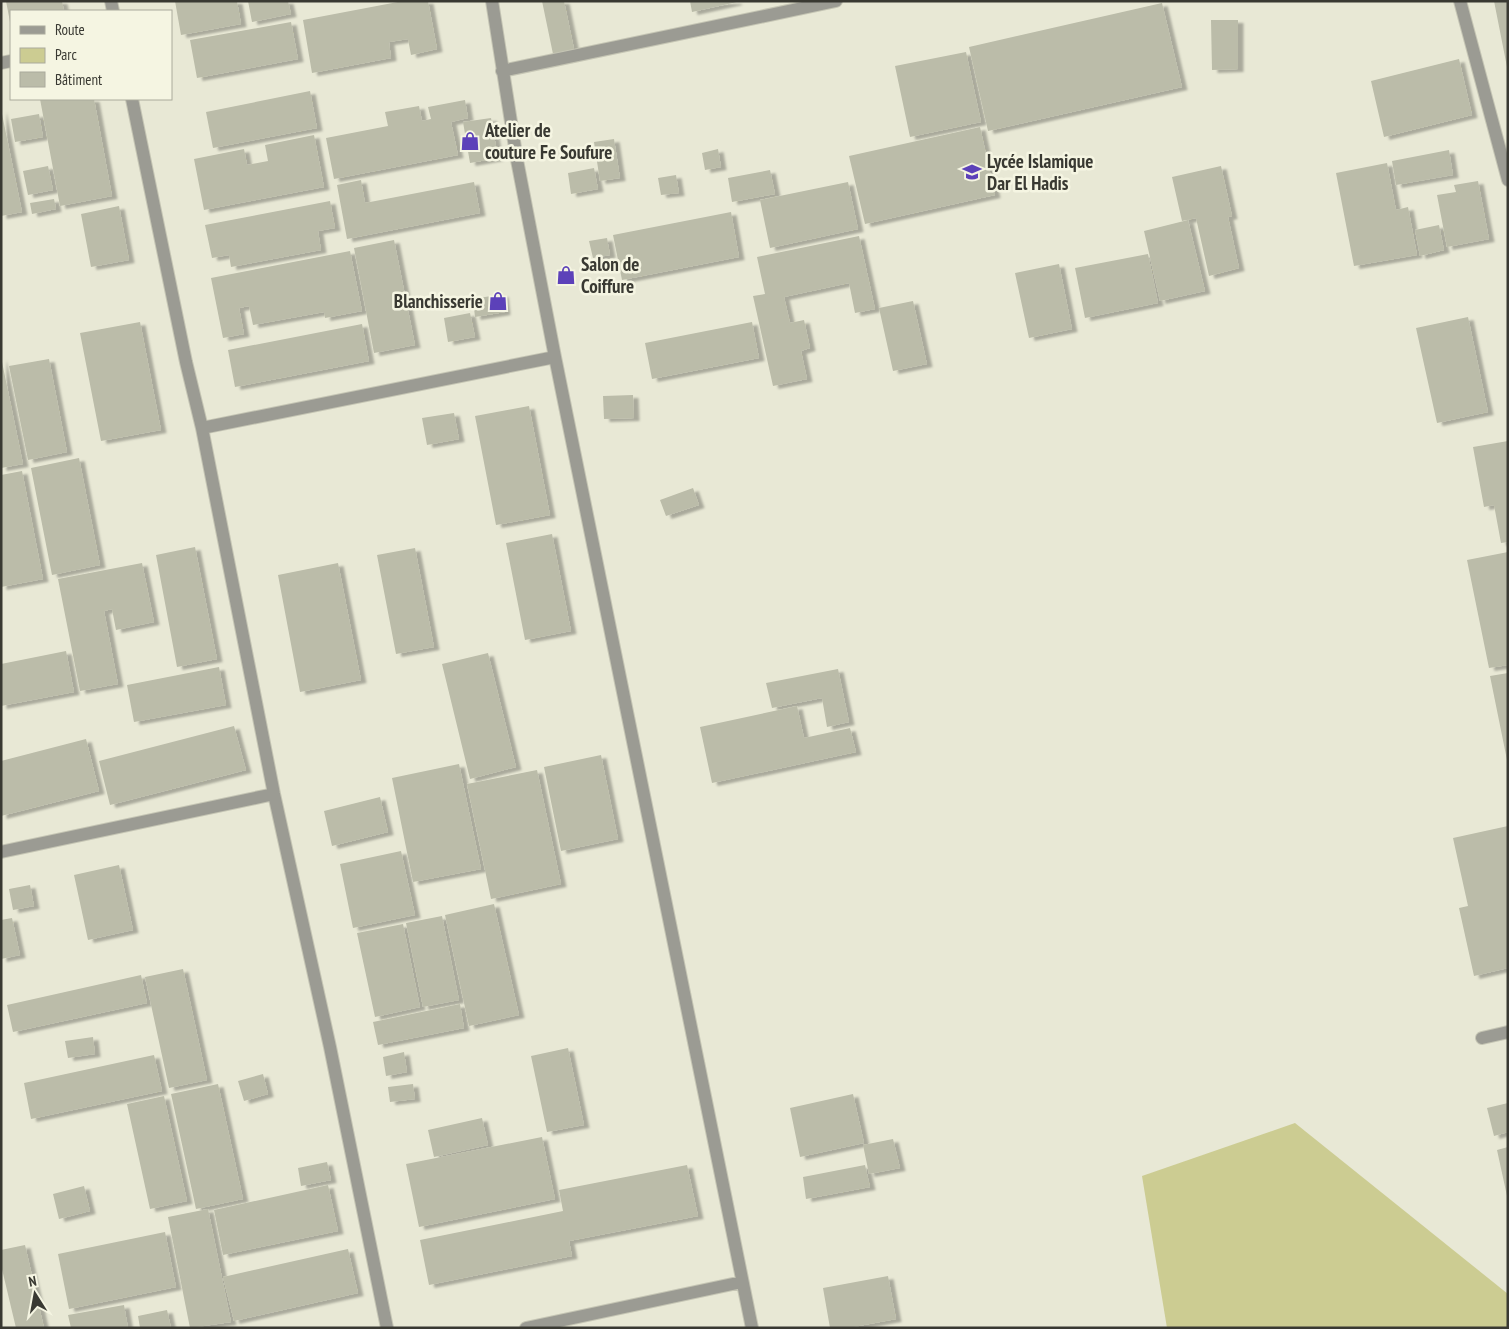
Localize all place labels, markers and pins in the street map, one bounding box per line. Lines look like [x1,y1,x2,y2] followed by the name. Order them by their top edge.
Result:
[484,118,612,164] place label: Atelier de couture Fe Soufure
[459,130,481,152] shop icon: Atelier de couture Fe Soufure
[987,149,1093,195] place label: Lycée Islamique Dar El Hadis
[961,161,983,183] school or university icon: Lycée Islamique Dar El Hadis
[581,252,639,298] place label: Salon de Coiffure
[555,264,577,286] shop icon: Salon de Coiffure
[394,289,483,313] place label: Blanchisserie
[487,290,509,312] shop icon: Blanchisserie

